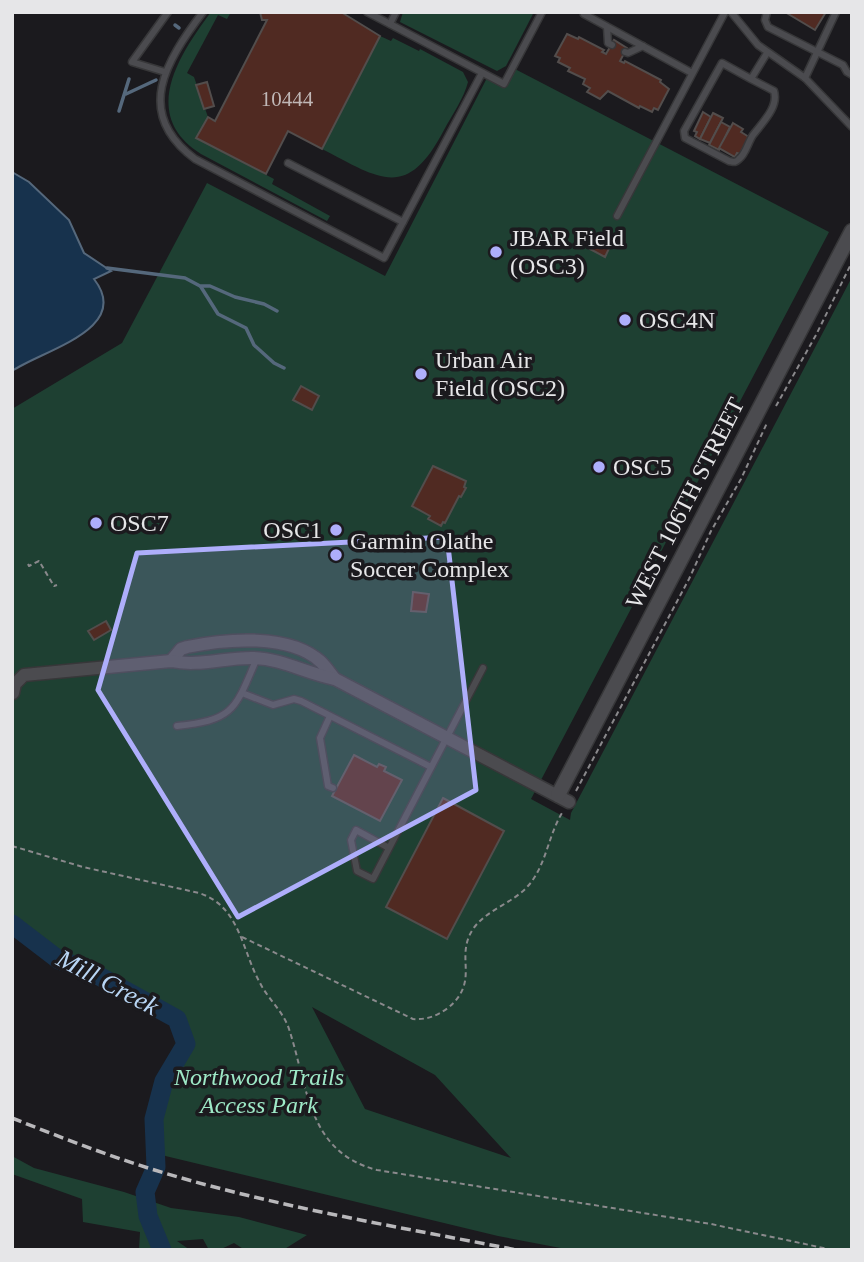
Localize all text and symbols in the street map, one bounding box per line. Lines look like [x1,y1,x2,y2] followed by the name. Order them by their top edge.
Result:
[261,87,314,111] house number: 10444
[510,225,624,279] place label: JBAR Field (OSC3)
[488,244,504,260] marker: JBAR Field (OSC3)
[639,307,715,333] place label: OSC4N
[617,312,633,328] marker: OSC4N
[435,347,565,401] place label: Urban Air Field (OSC2)
[413,366,429,382] marker: Urban Air Field (OSC2)
[621,393,750,613] street label: WEST 106TH STREET
[613,454,672,480] place label: OSC5
[591,459,607,475] marker: OSC5
[110,510,169,536] place label: OSC7
[88,515,104,531] marker: OSC7
[263,517,322,543] place label: OSC1
[328,522,344,538] marker: OSC1
[350,528,509,582] place label: Garmin Olathe Soccer Complex
[328,547,344,563] marker: Garmin Olathe Soccer Complex
[51,943,164,1022] water label: Mill Creek
[173,1064,344,1118] park label: Northwood Trails Access Park

